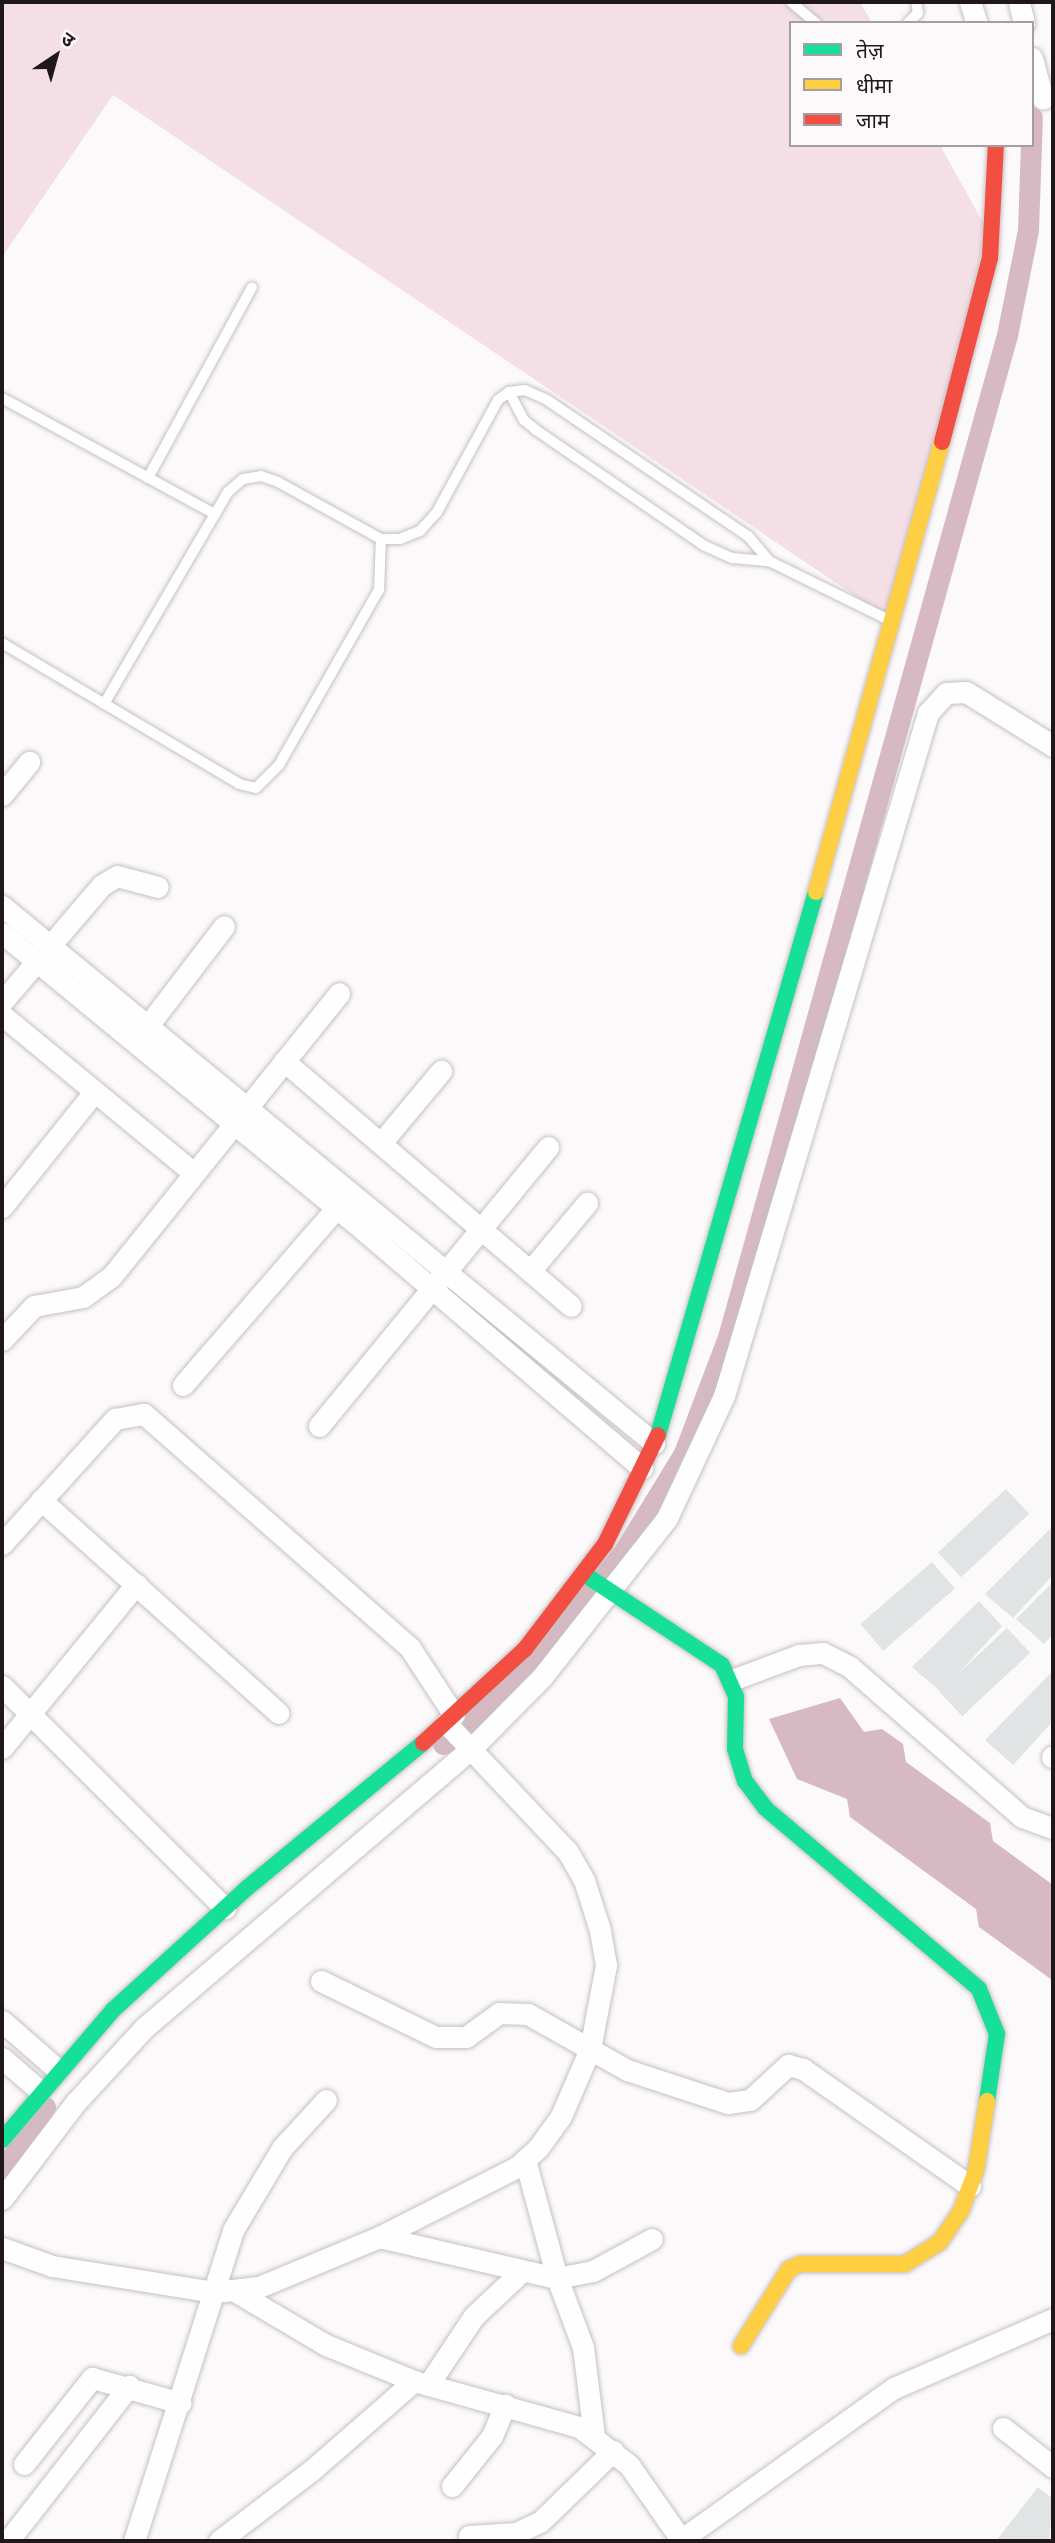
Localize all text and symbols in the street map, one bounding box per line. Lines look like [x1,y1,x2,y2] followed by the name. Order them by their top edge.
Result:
[21,21,91,91] north arrow
[789,21,1034,147] legend
[56,25,80,53] text: उ
[856,36,884,64] text: तेज़
[856,71,892,99] text: धीमा
[856,106,890,134] text: जाम

